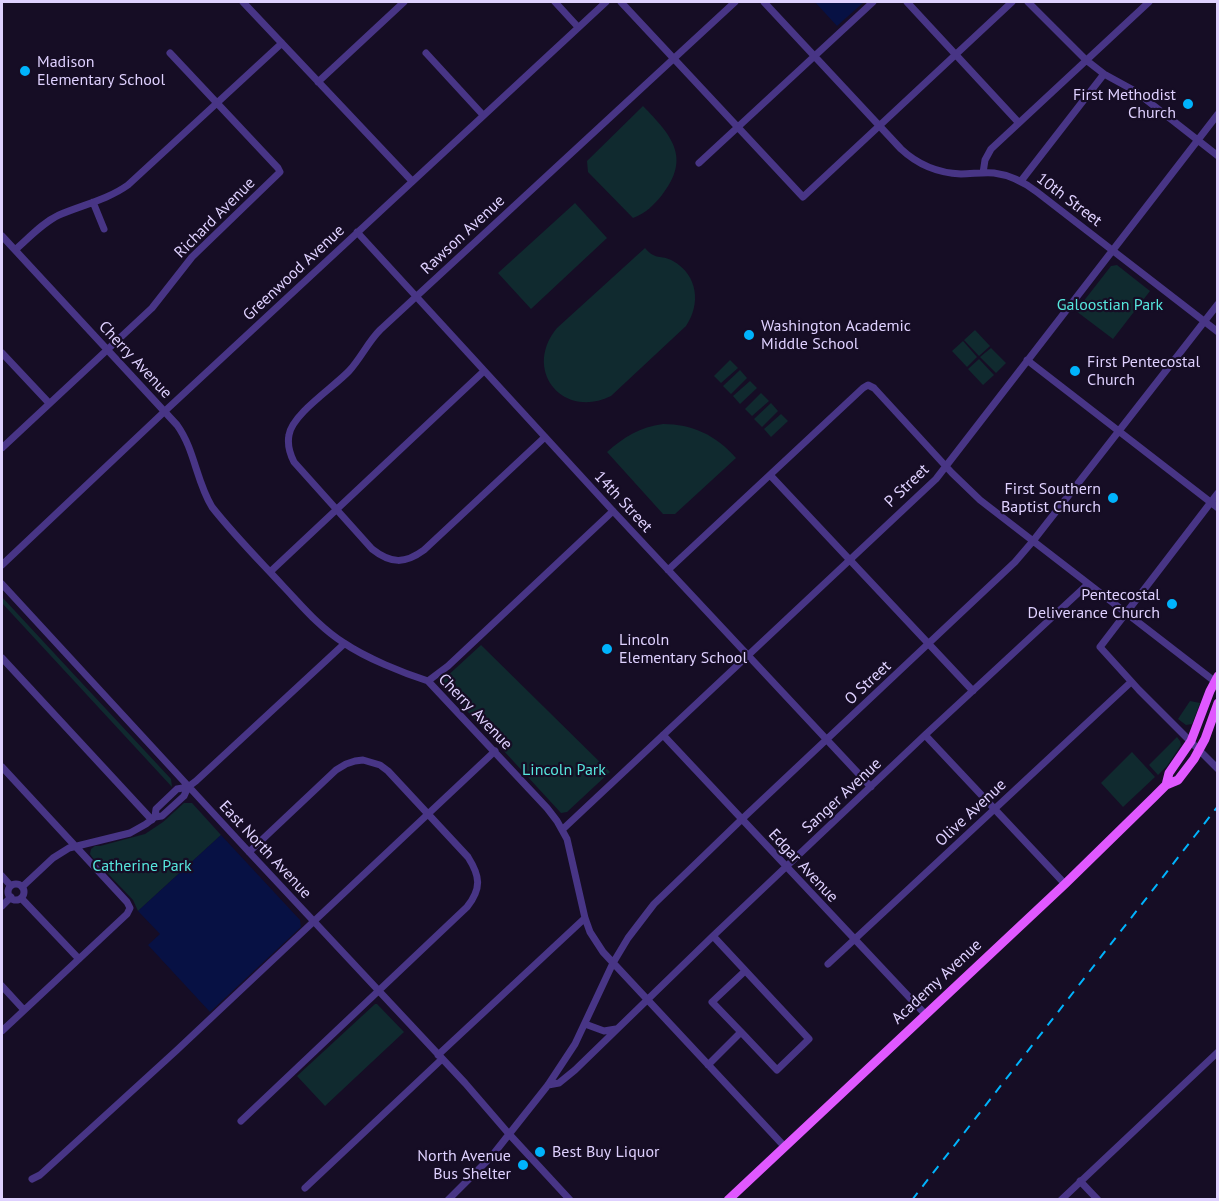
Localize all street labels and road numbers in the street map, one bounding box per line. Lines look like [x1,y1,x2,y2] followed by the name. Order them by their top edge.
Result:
[1033,169,1105,231] street label: 10th Street
[171,174,259,262] street label: Richard Avenue
[417,191,509,279] street label: Rawson Avenue
[239,221,349,325] street label: Greenwood Avenue
[94,317,176,403] street label: Cherry Avenue
[881,460,933,512] street label: P Street
[590,467,656,537] street label: 14th Street
[841,657,895,709] street label: O Street
[434,670,516,754] street label: Cherry Avenue
[798,754,886,838] street label: Sanger Avenue
[932,775,1010,851] street label: Olive Avenue
[215,797,315,903] street label: East North Avenue
[764,825,842,907] street label: Edgar Avenue
[888,936,986,1028] street label: Academy Avenue

